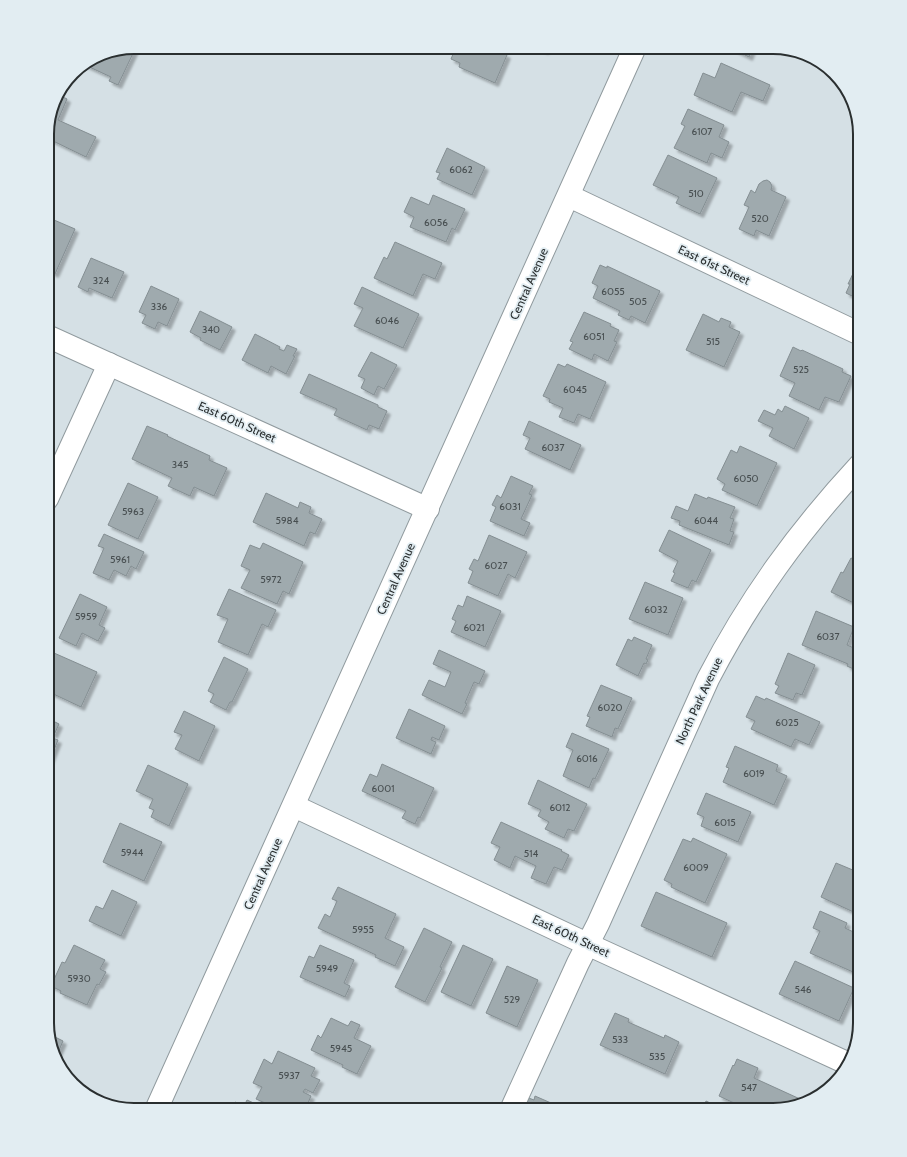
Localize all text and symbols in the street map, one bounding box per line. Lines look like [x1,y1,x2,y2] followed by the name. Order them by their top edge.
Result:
[692,125,712,138] house number: 6107
[449,163,473,176] house number: 6062
[688,187,704,200] house number: 510
[751,212,769,225] house number: 520
[424,216,448,229] house number: 6056
[676,241,752,288] street label: East 61st Street
[506,246,551,322] street label: Central Avenue
[93,274,109,287] house number: 324
[601,285,625,298] house number: 6055
[629,295,647,308] house number: 505
[151,300,168,313] house number: 336
[375,314,399,327] house number: 6046
[202,323,220,336] house number: 340
[583,330,605,343] house number: 6051
[706,335,720,348] house number: 515
[793,363,809,376] house number: 525
[563,383,587,396] house number: 6045
[196,398,278,445] street label: East 60th Street
[541,441,565,454] house number: 6037
[172,458,188,471] house number: 345
[733,472,759,485] house number: 6050
[499,500,521,513] house number: 6031
[122,505,144,518] house number: 5963
[276,514,299,527] house number: 5984
[694,514,718,527] house number: 6044
[373,541,418,617] street label: Central Avenue
[110,553,130,566] house number: 5961
[485,559,507,572] house number: 6027
[260,573,282,586] house number: 5972
[644,603,668,616] house number: 6032
[75,610,97,623] house number: 5959
[463,621,485,634] house number: 6021
[816,630,840,643] house number: 6037
[672,655,725,747] street label: North Park Avenue
[598,701,622,714] house number: 6020
[775,716,799,729] house number: 6025
[576,752,598,765] house number: 6016
[743,767,765,780] house number: 6019
[372,782,394,795] house number: 6001
[549,801,571,814] house number: 6012
[714,816,736,829] house number: 6015
[240,836,285,912] street label: Central Avenue
[121,846,144,859] house number: 5944
[524,847,538,860] house number: 514
[683,861,709,874] house number: 6009
[530,911,612,960] street label: East 60th Street
[352,923,374,936] house number: 5955
[316,962,339,975] house number: 5949
[67,972,91,985] house number: 5930
[795,983,812,996] house number: 546
[504,993,520,1006] house number: 529
[612,1033,628,1046] house number: 533
[330,1042,352,1055] house number: 5945
[649,1050,665,1063] house number: 535
[278,1069,300,1082] house number: 5937
[741,1081,757,1094] house number: 547

